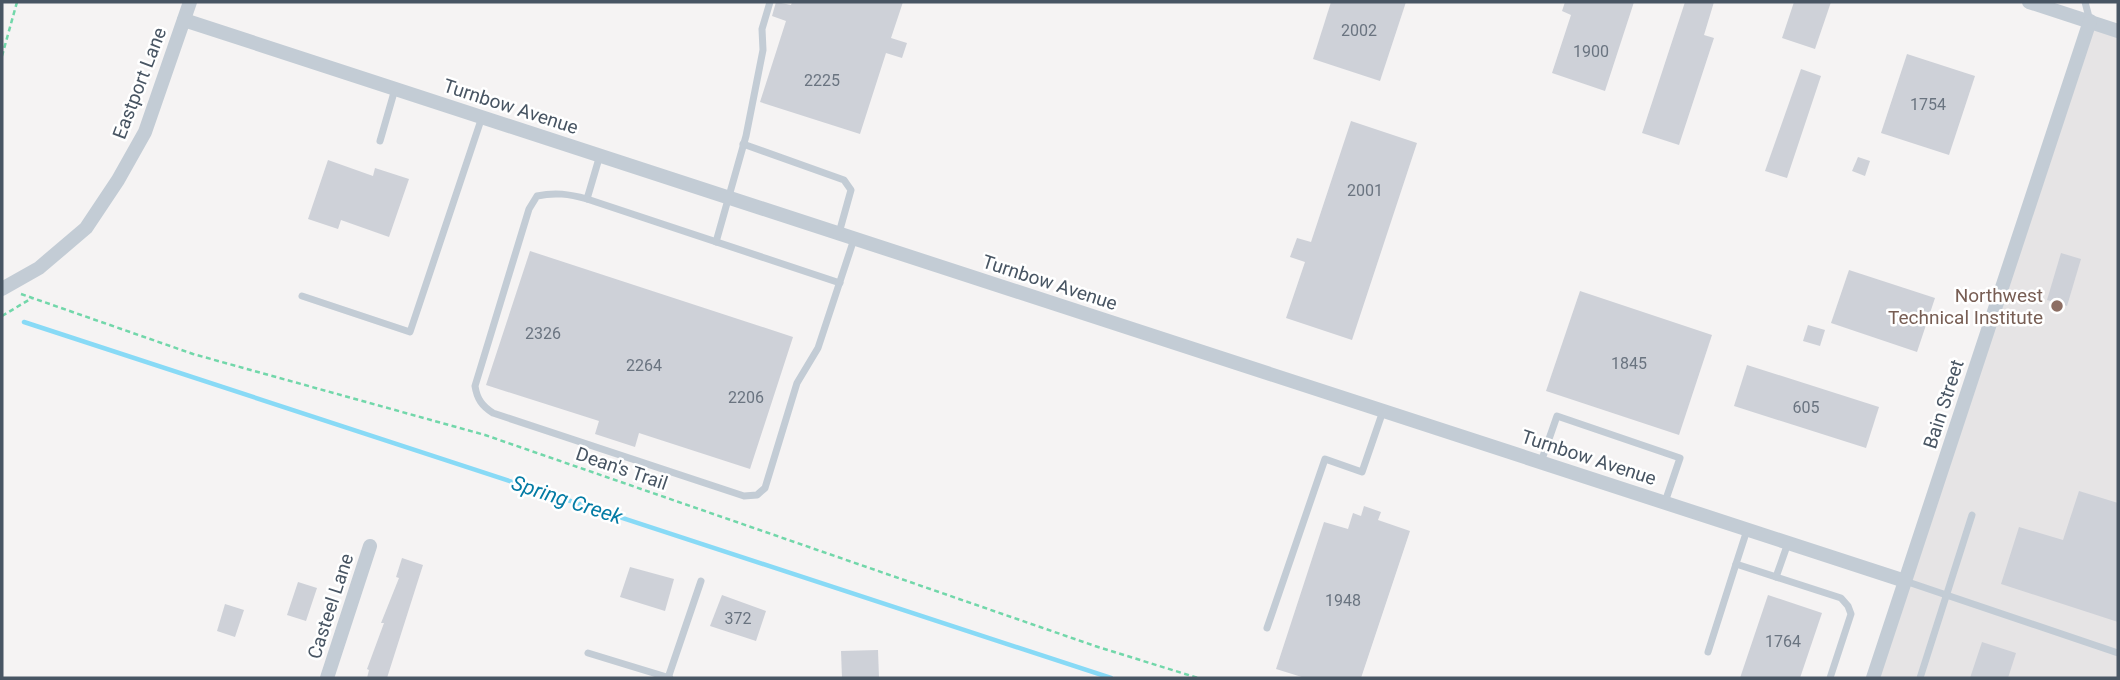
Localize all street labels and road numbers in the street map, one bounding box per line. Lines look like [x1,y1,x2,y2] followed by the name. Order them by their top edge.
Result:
[108,24,171,142] street label: Eastport Lane
[440,74,581,139] street label: Turnbow Avenue
[979,250,1120,315] street label: Turnbow Avenue
[1918,357,1969,452] street label: Bain Street
[1518,425,1659,490] street label: Turnbow Avenue
[573,442,671,495] street label: Dean's Trail
[303,551,358,662] street label: Casteel Lane

